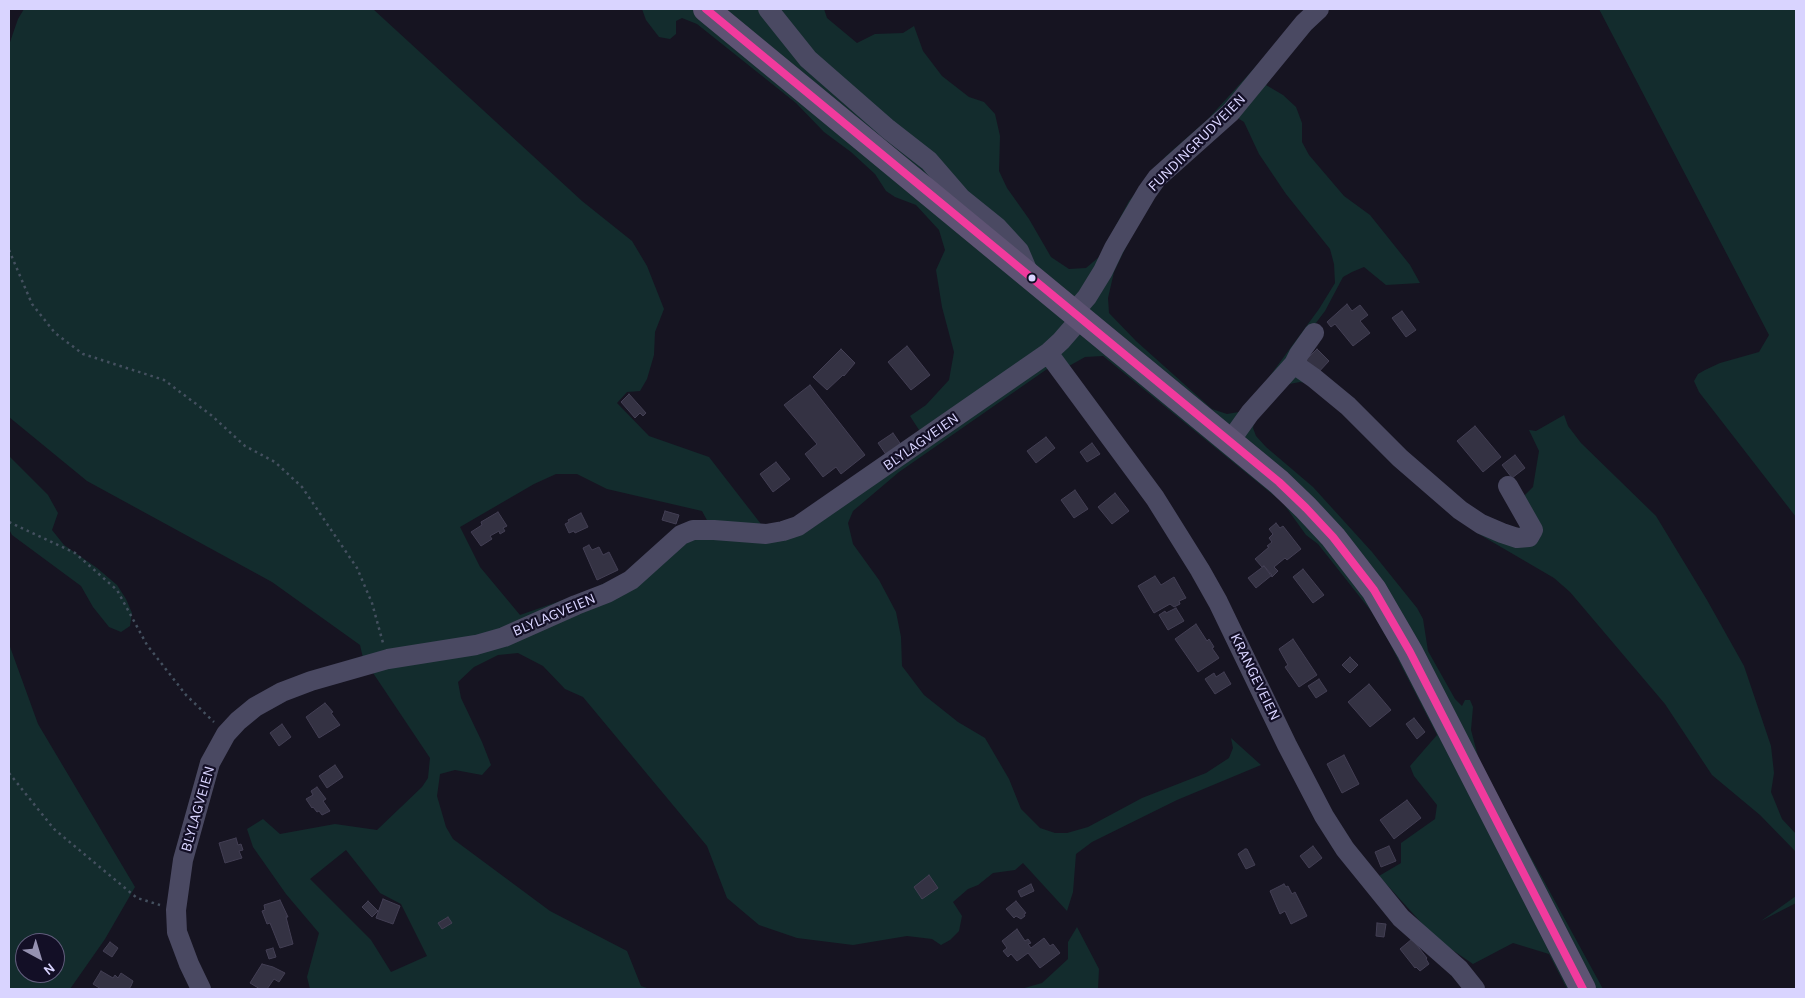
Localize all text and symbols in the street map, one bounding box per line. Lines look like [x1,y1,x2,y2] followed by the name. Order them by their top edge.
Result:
[1144,90,1250,196] street label: FUNDINGRUDVEIEN
[1027,273,1037,283] unlabelled marker
[880,409,962,475] street label: BLYLAGVEIEN
[510,589,598,641] street label: BLYLAGVEIEN
[1226,630,1284,724] street label: KRANGEVEIEN
[177,764,219,854] street label: BLYLAGVEIEN
[15,933,65,983] north arrow
[40,959,58,979] text: N

